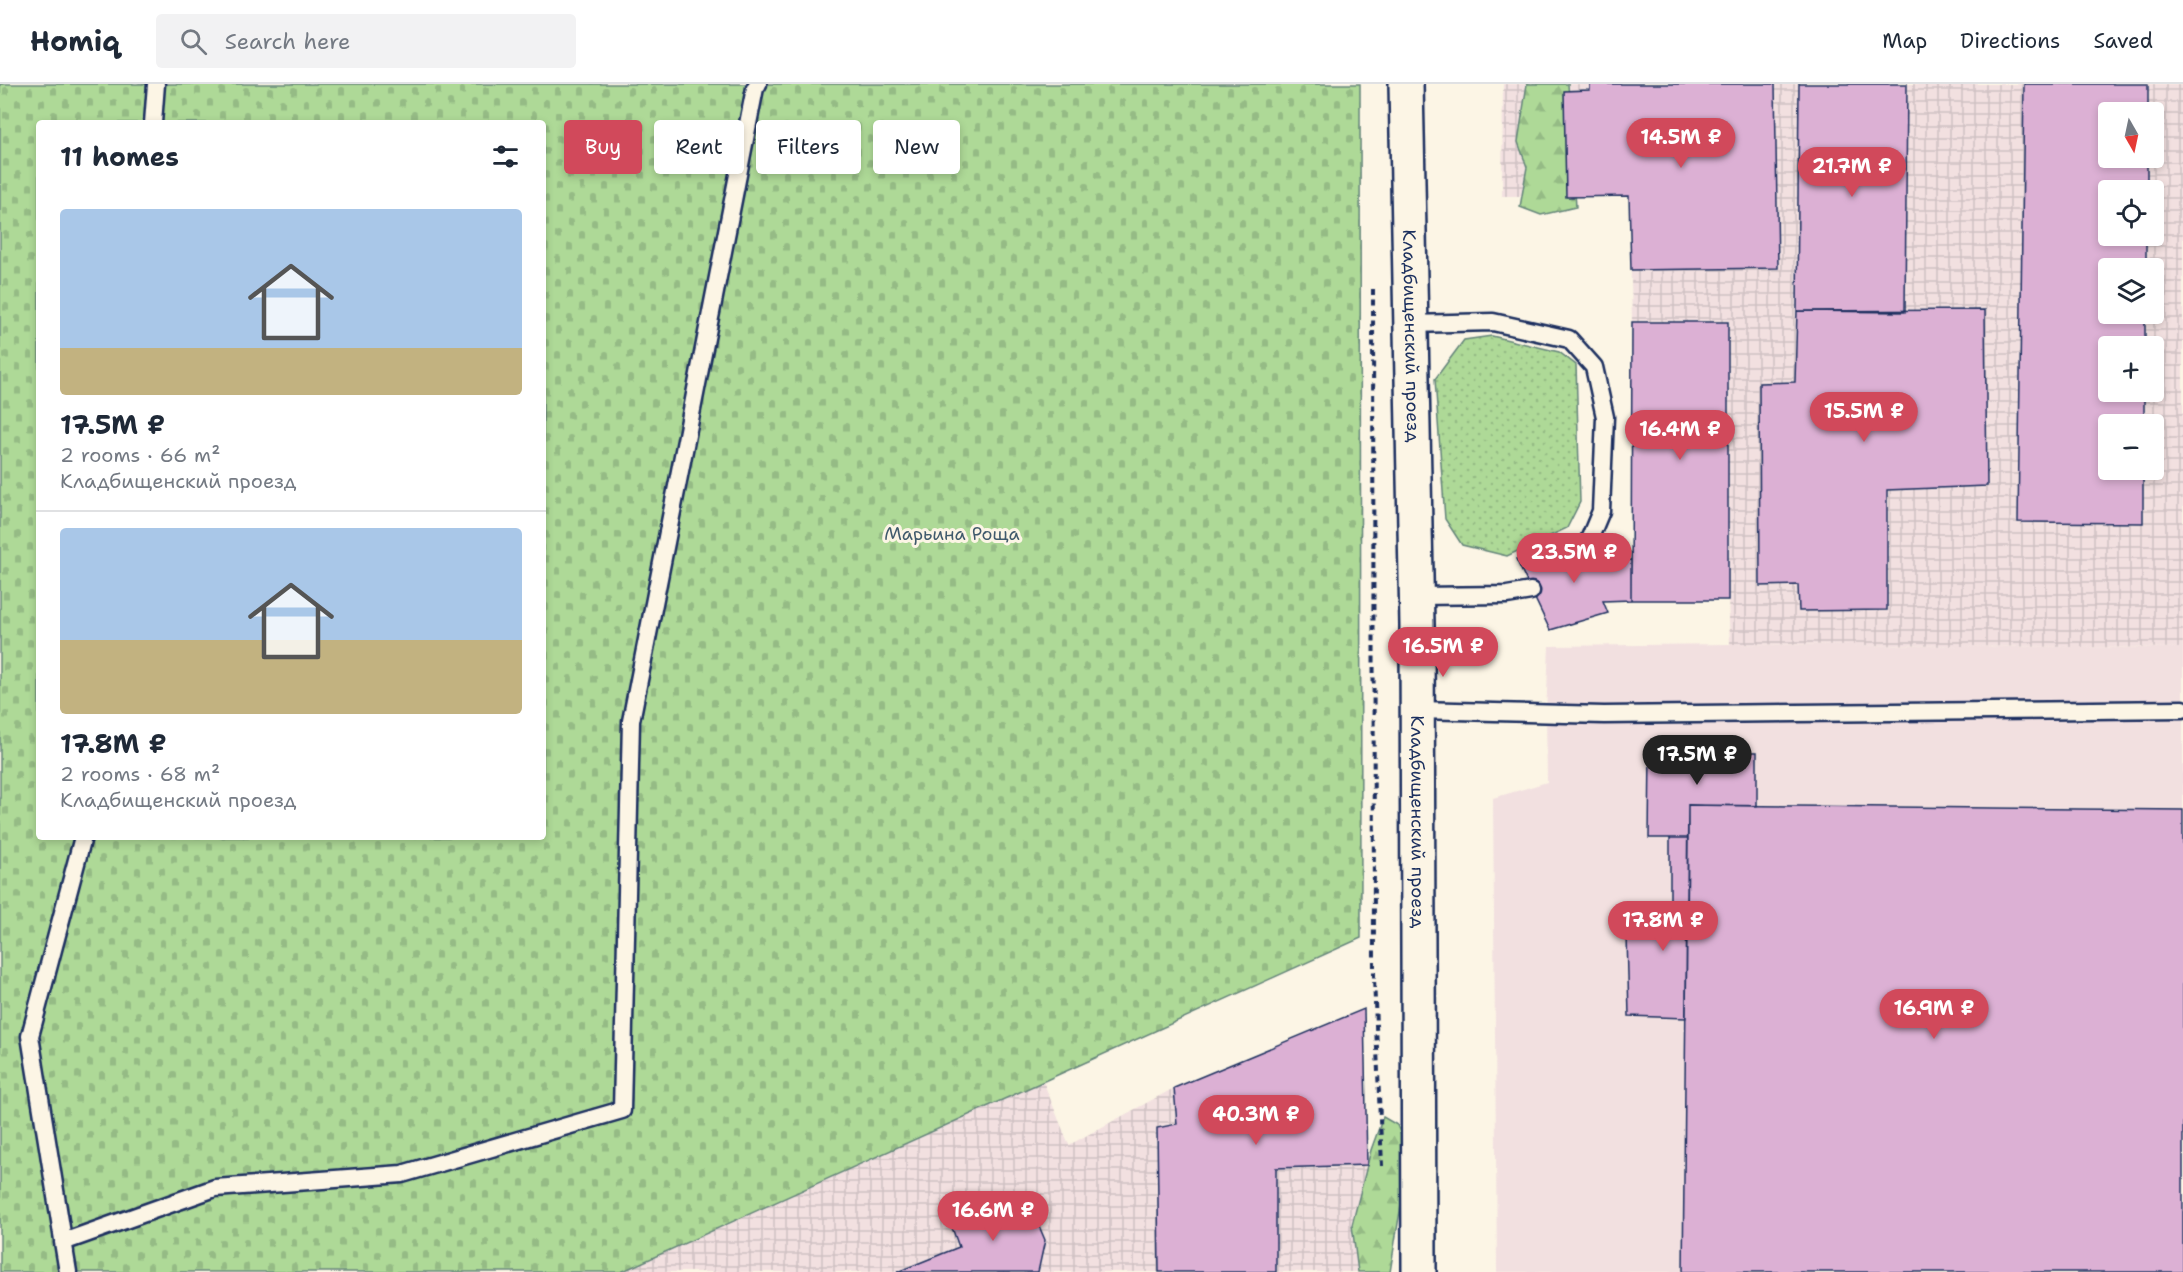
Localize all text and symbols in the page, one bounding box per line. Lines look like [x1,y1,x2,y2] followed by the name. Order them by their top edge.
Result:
[156,14,576,68] search box
[30,22,120,60] text: Homiq
[177,25,210,58] icon: search
[225,27,351,56] text: Search here
[1882,27,1927,55] text: Map
[1960,27,2060,55] text: Directions
[2093,27,2153,55] text: Saved
[2098,102,2164,168] north arrow
[2098,102,2164,480] map controls
[1626,118,1736,169] pin: 14.5M ₽
[564,120,642,174] chip: Buy
[654,120,744,174] chip: Rent
[756,120,861,174] chip: Filters
[873,120,960,174] chip: New
[1640,124,1722,150] text: 14.5M ₽
[60,139,179,174] text: 11 homes
[489,140,522,173] icon: filters
[1797,147,1907,198] pin: 21.7M ₽
[1812,153,1892,179] text: 21.7M ₽
[2098,180,2164,246] button: locate
[1397,229,1425,443] street label: Кладбищенский проезд
[237,248,345,356] icon: home
[2098,258,2164,324] button: layers
[2098,336,2164,402] button: +
[1809,392,1919,443] pin: 15.5M ₽
[1824,398,1904,424] text: 15.5M ₽
[60,407,165,442] text: 17.5M ₽
[1625,410,1735,461] pin: 16.4M ₽
[2098,414,2164,480] button: −
[1639,416,1721,442] text: 16.4M ₽
[60,442,221,468] text: 2 rooms · 66 m²
[60,468,297,494] text: Кладбищенский проезд
[884,522,1020,546] park label: Марьина Роща
[1519,533,1629,584] pin: 23.5M ₽
[1531,539,1617,565] text: 23.5M ₽
[237,567,345,675] icon: home
[1388,627,1498,678] pin: 16.5M ₽
[1402,633,1484,659] text: 16.5M ₽
[1405,715,1430,929] street label: Кладбищенский проезд
[60,726,167,761] text: 17.8M ₽
[1642,735,1752,786] pin: 17.5M ₽
[1657,741,1737,767] text: 17.5M ₽
[60,761,220,787] text: 2 rooms · 68 m²
[60,787,297,813] text: Кладбищенский проезд
[1608,901,1718,952] pin: 17.8M ₽
[1622,907,1704,933] text: 17.8M ₽
[1879,989,1989,1040] pin: 16.9M ₽
[1894,995,1974,1021] text: 16.9M ₽
[1201,1095,1311,1146] pin: 40.3M ₽
[1212,1101,1300,1127] text: 40.3M ₽
[938,1191,1048,1242] pin: 16.6M ₽
[952,1197,1034,1223] text: 16.6M ₽

